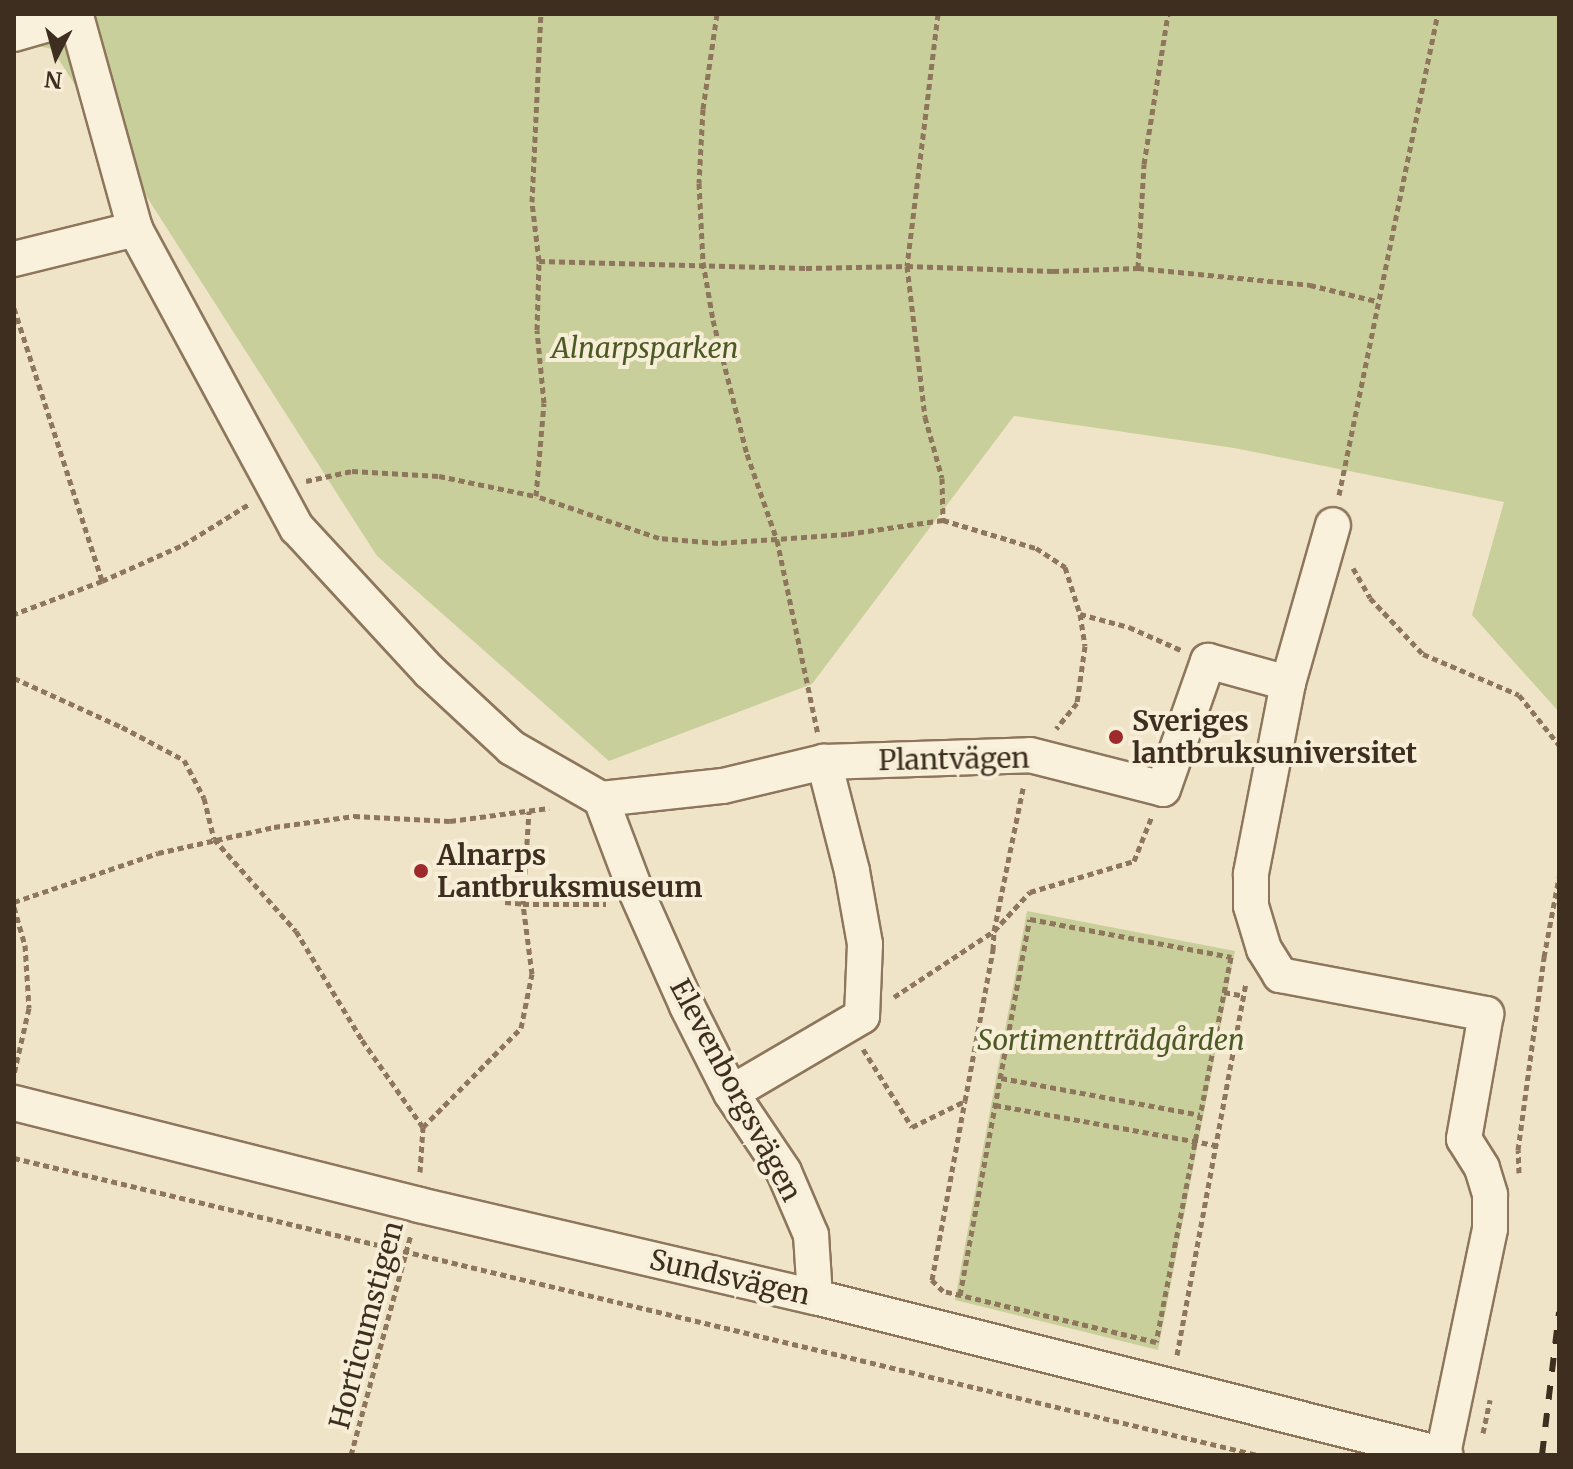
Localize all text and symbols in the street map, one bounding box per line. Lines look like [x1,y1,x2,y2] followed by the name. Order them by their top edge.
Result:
[16,16,96,96] north arrow
[43,65,64,95] text: N
[551,331,739,365] park label: Alnarpsparken
[1132,704,1417,770] place label: Sveriges lantbruksuniversitet
[1107,728,1125,746] marker: Sveriges lantbruksuniversitet
[878,741,1030,777] street label: Plantvägen
[437,838,702,904] place label: Alnarps Lantbruksmuseum
[412,862,430,880] marker: Alnarps Lantbruksmuseum
[663,973,809,1207] street label: Elevenborgsvägen
[977,1023,1245,1057] park label: Sortimentträdgården
[322,1217,410,1433] street label: Horticumstigen
[647,1242,813,1312] street label: Sundsvägen

